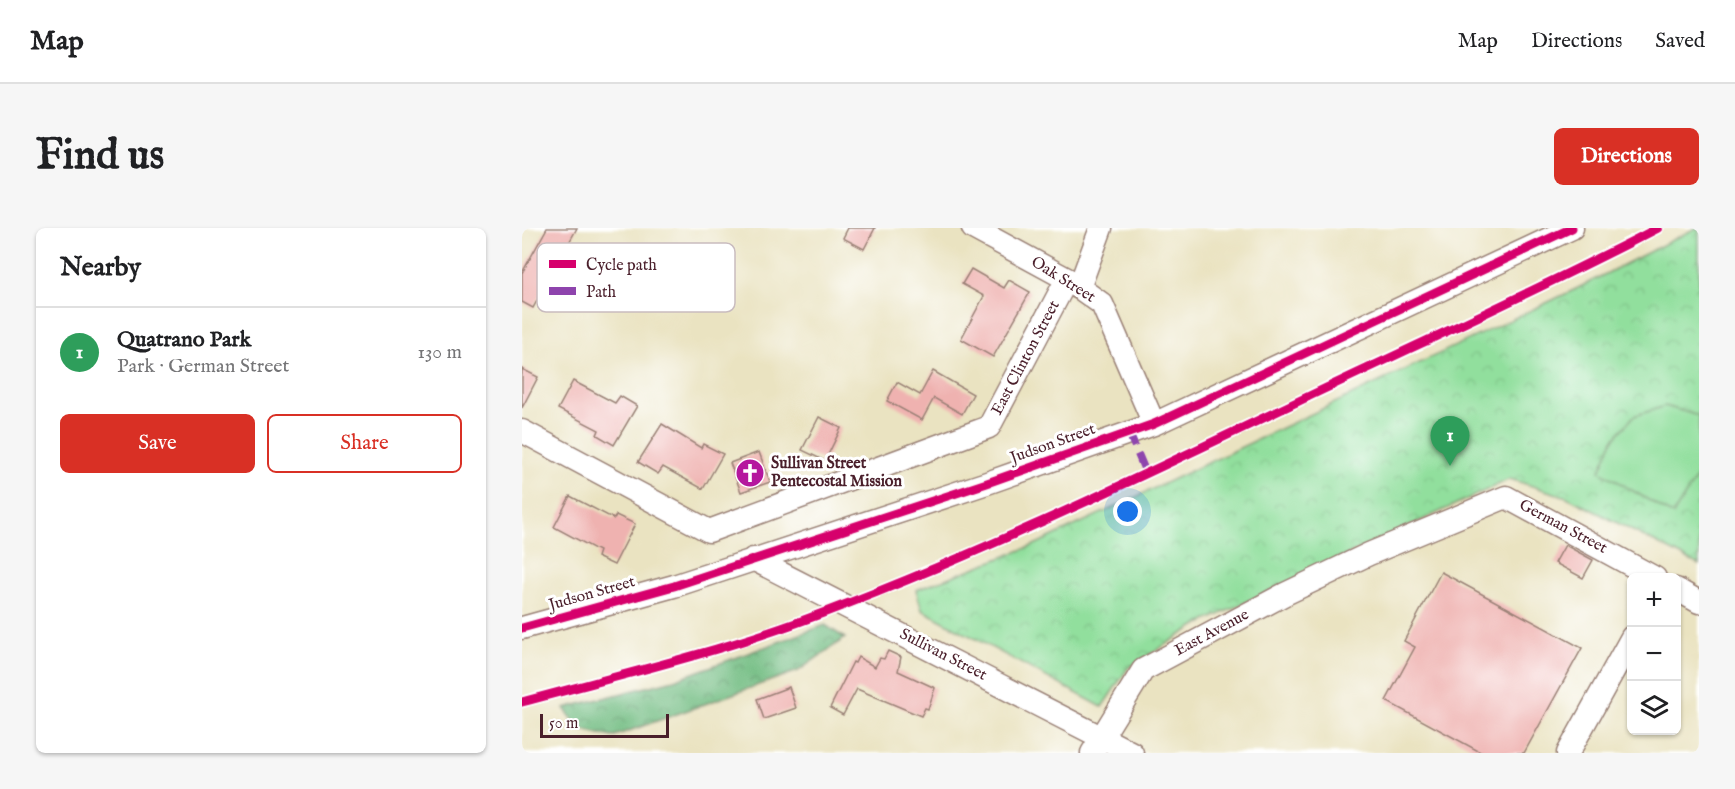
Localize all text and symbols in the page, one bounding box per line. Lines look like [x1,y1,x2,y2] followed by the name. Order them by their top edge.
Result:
[30,24,84,59] text: Map
[1458,28,1498,55] text: Map
[1531,28,1622,55] text: Directions
[1655,28,1705,55] text: Saved
[1554,128,1699,185] button: Directions
[36,130,164,183] text: Find us
[537,243,735,312] legend
[60,251,141,284] text: Nearby
[1027,252,1099,308] street label: Oak Street
[586,256,657,276] text: Cycle path
[586,283,617,303] text: Path
[987,297,1065,419] street label: East Clinton Street
[117,326,251,354] text: Quatrano Park
[76,340,83,365] text: 1
[417,340,462,365] text: 130 m
[117,354,289,379] text: Park · German Street
[60,414,255,473] button: Save
[267,414,462,473] button: Share
[1430,416,1470,466] pin: 1
[1006,419,1099,469] street label: Judson Street
[771,454,902,492] place label: Sullivan Street Pentecostal Mission
[734,457,766,489] church icon: Sullivan Street Pentecostal Mission
[1515,495,1611,559] street label: German Street
[1113,497,1142,526] your location
[545,572,638,616] street label: Judson Street
[1627,573,1681,735] map controls
[1627,573,1681,627] button: +
[1171,605,1253,661] street label: East Avenue
[896,624,990,686] street label: Sullivan Street
[1627,627,1681,681] button: −
[1627,681,1681,735] button: layers
[540,711,669,738] scale bar
[549,714,578,734] text: 50 m

